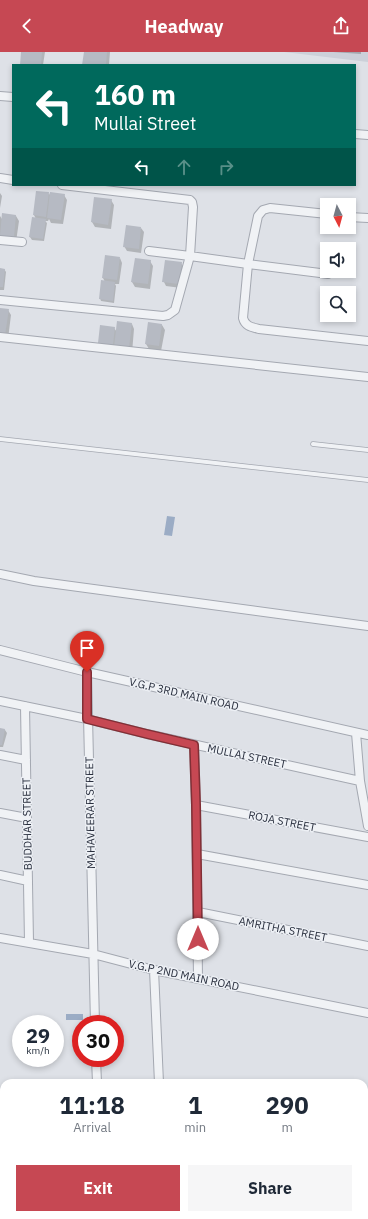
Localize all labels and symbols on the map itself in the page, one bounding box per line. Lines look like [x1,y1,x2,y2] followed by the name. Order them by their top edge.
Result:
[320,198,356,234] north arrow
[70,631,104,672] pin
[128,675,240,713] street label: V.G.P 3RD MAIN ROAD
[206,741,288,771] street label: MULLAI STREET
[82,756,98,869] street label: MAHAVEERAR STREET
[19,777,35,870] street label: BUDDHAR STREET
[247,808,318,835] street label: ROJA STREET
[238,914,329,945] street label: AMRITHA STREET
[177,918,219,960] position arrow
[127,956,241,994] street label: V.G.P 2ND MAIN ROAD
[72,1015,124,1067] speed limit sign: 30

